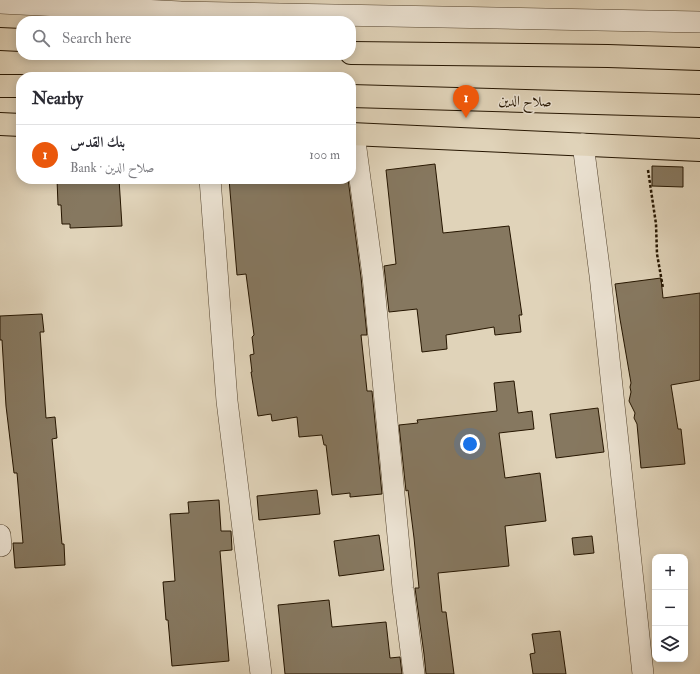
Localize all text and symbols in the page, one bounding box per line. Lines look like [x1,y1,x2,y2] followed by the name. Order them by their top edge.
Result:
[16,16,356,60] search box
[30,27,52,49] icon: search
[62,29,131,48] text: Search here
[453,85,479,118] pin: 1
[32,88,83,109] text: Nearby
[498,92,552,114] street label: صلاح الدين
[70,133,125,152] text: بنك القدس
[43,147,47,163] text: 1
[309,147,340,163] text: 100 m
[70,160,154,176] text: Bank · صلاح الدين
[460,434,480,454] your location
[652,554,688,662] map controls
[652,554,688,590] button: +
[652,590,688,626] button: −
[652,626,688,662] button: layers

